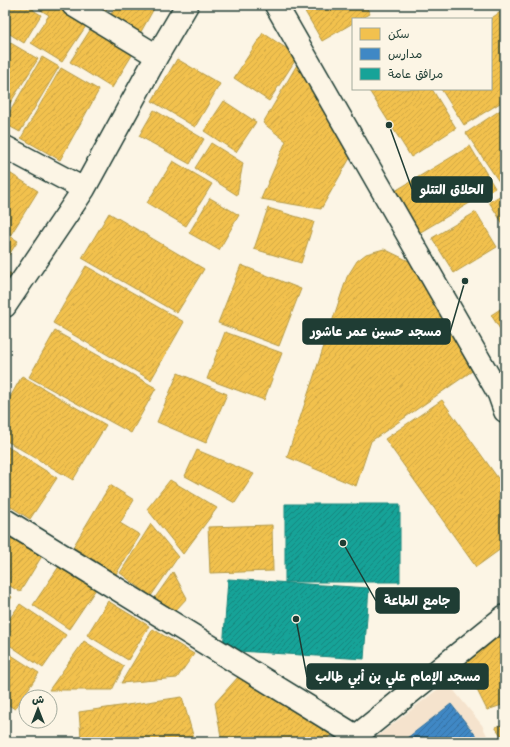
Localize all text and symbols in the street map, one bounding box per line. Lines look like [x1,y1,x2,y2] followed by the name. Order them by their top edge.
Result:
[352,18,492,90] legend
[388,25,410,41] text: سكن
[388,45,422,61] text: مدارس
[388,65,443,81] text: مرافق عامة
[412,177,492,202] callout: الحلاق التتلو
[419,180,484,199] text: الحلاق التتلو
[303,319,450,344] callout: مسجد حسين عمر عاشور
[309,322,442,340] text: مسجد حسين عمر عاشور
[376,588,459,613] callout: جامع الطاعة
[384,591,451,610] text: جامع الطاعة
[307,664,488,689] callout: مسجد الإمام علي بن أبي طالب
[315,667,481,689] text: مسجد الإمام علي بن أبي طالب
[18,689,58,729] north arrow
[32,691,44,706] text: ش

